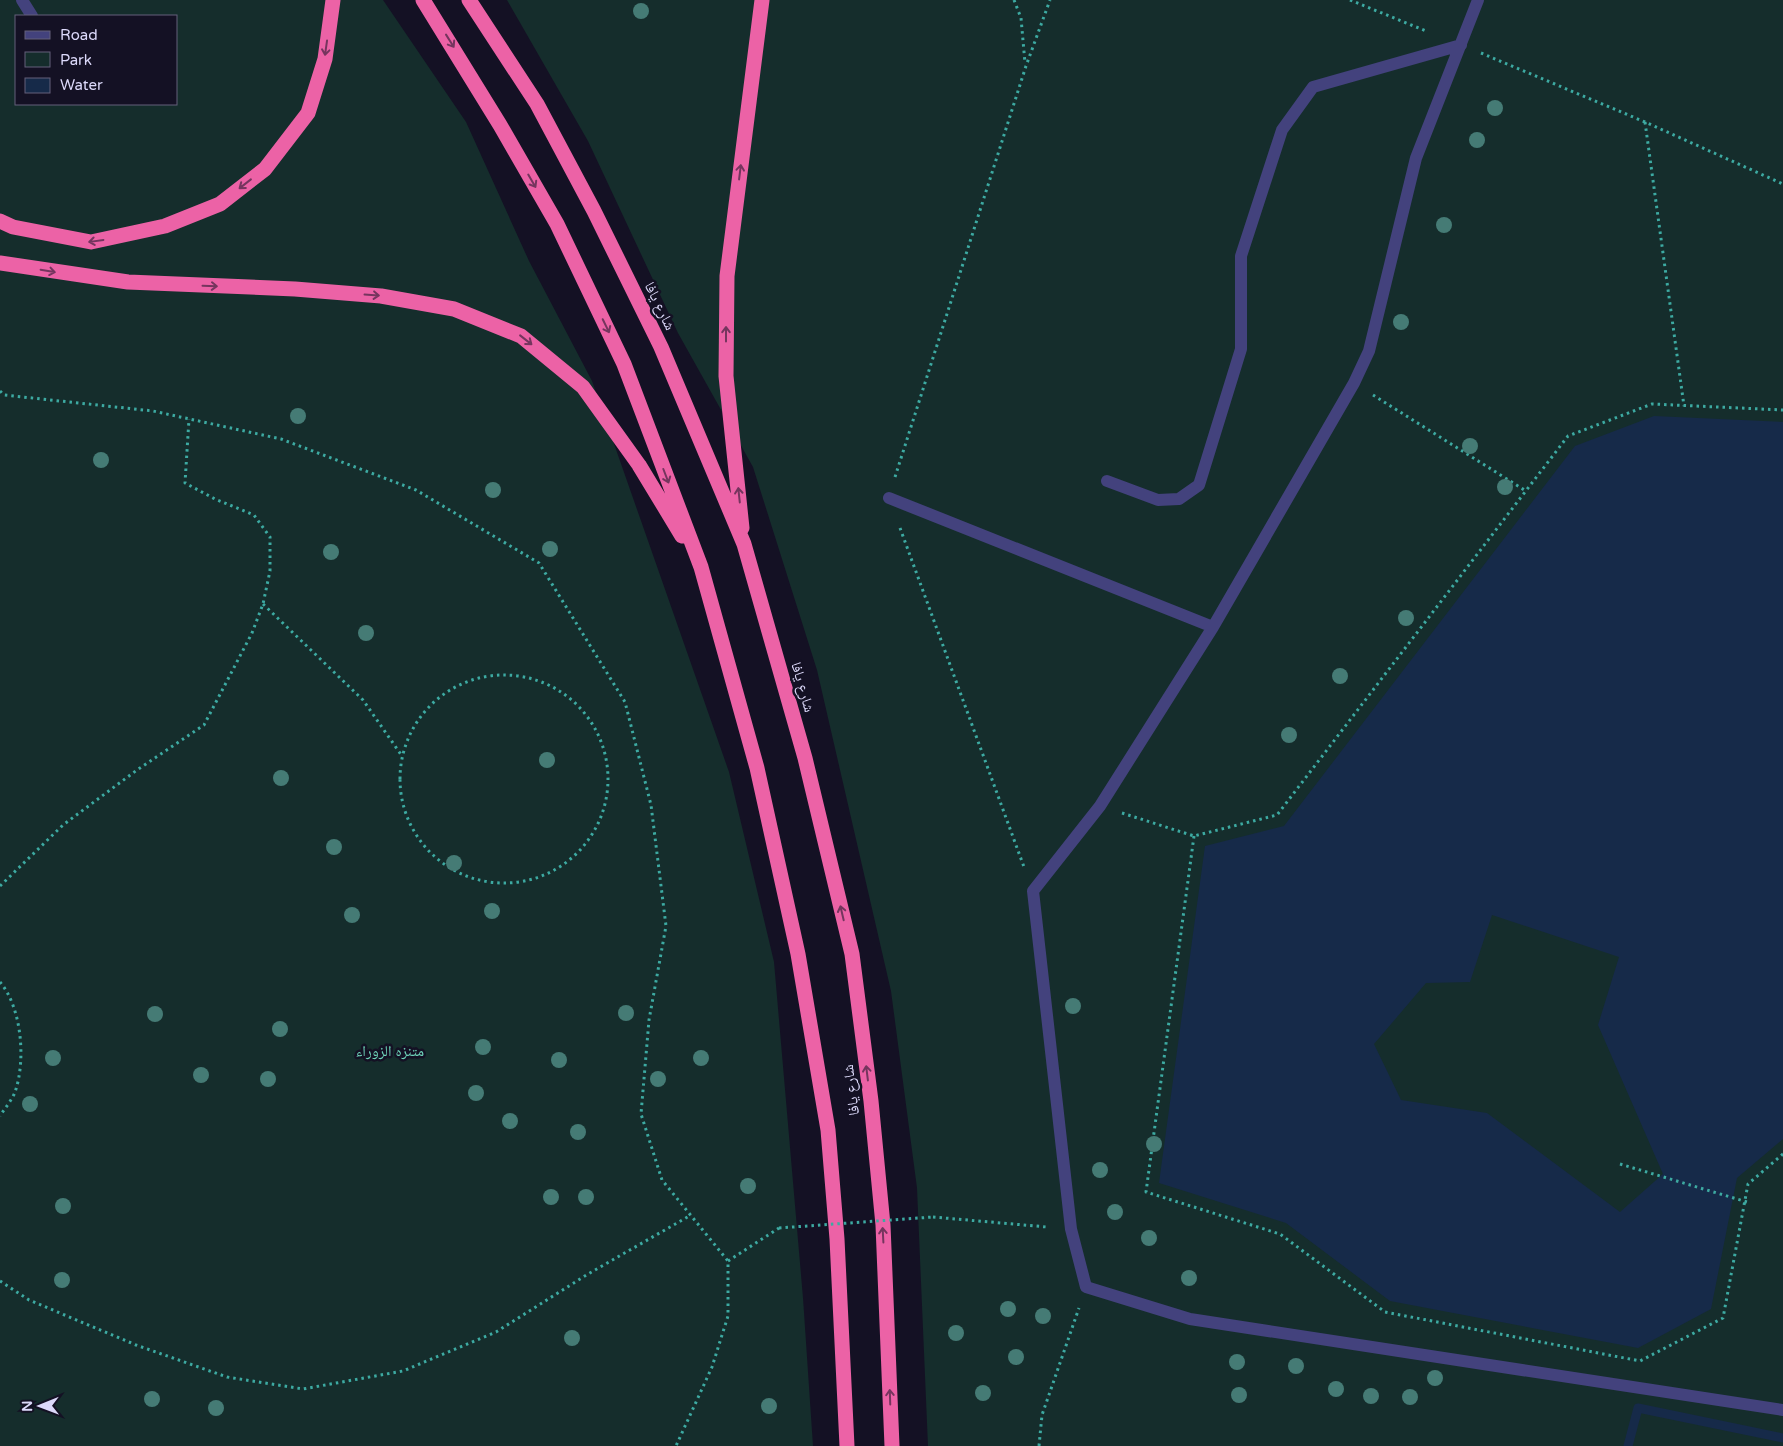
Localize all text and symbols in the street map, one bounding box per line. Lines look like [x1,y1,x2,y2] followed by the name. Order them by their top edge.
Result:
[15,15,178,105] legend
[60,26,98,44] text: Road
[445,33,455,47] one-way arrow
[321,40,331,56] one-way arrow
[60,51,92,69] text: Park
[60,76,103,94] text: Water
[735,164,745,180] one-way arrow
[527,173,537,188] one-way arrow
[238,179,252,189] one-way arrow
[88,236,104,246] one-way arrow
[40,267,56,277] one-way arrow
[640,279,679,334] street label: شارع يافا
[201,281,217,290] one-way arrow
[364,290,380,300] one-way arrow
[601,318,611,333] one-way arrow
[721,326,731,342] one-way arrow
[519,335,532,346] one-way arrow
[662,468,672,483] one-way arrow
[734,488,744,504] one-way arrow
[786,660,819,715] street label: شارع يافا
[837,905,846,921] one-way arrow
[356,1042,424,1060] park label: متنزه الزوراء
[839,1063,864,1117] street label: شارع يافا
[862,1066,872,1082] one-way arrow
[879,1227,888,1243] one-way arrow
[15,1381,65,1431] north arrow
[886,1390,895,1406] one-way arrow
[19,1400,36,1412] text: N

